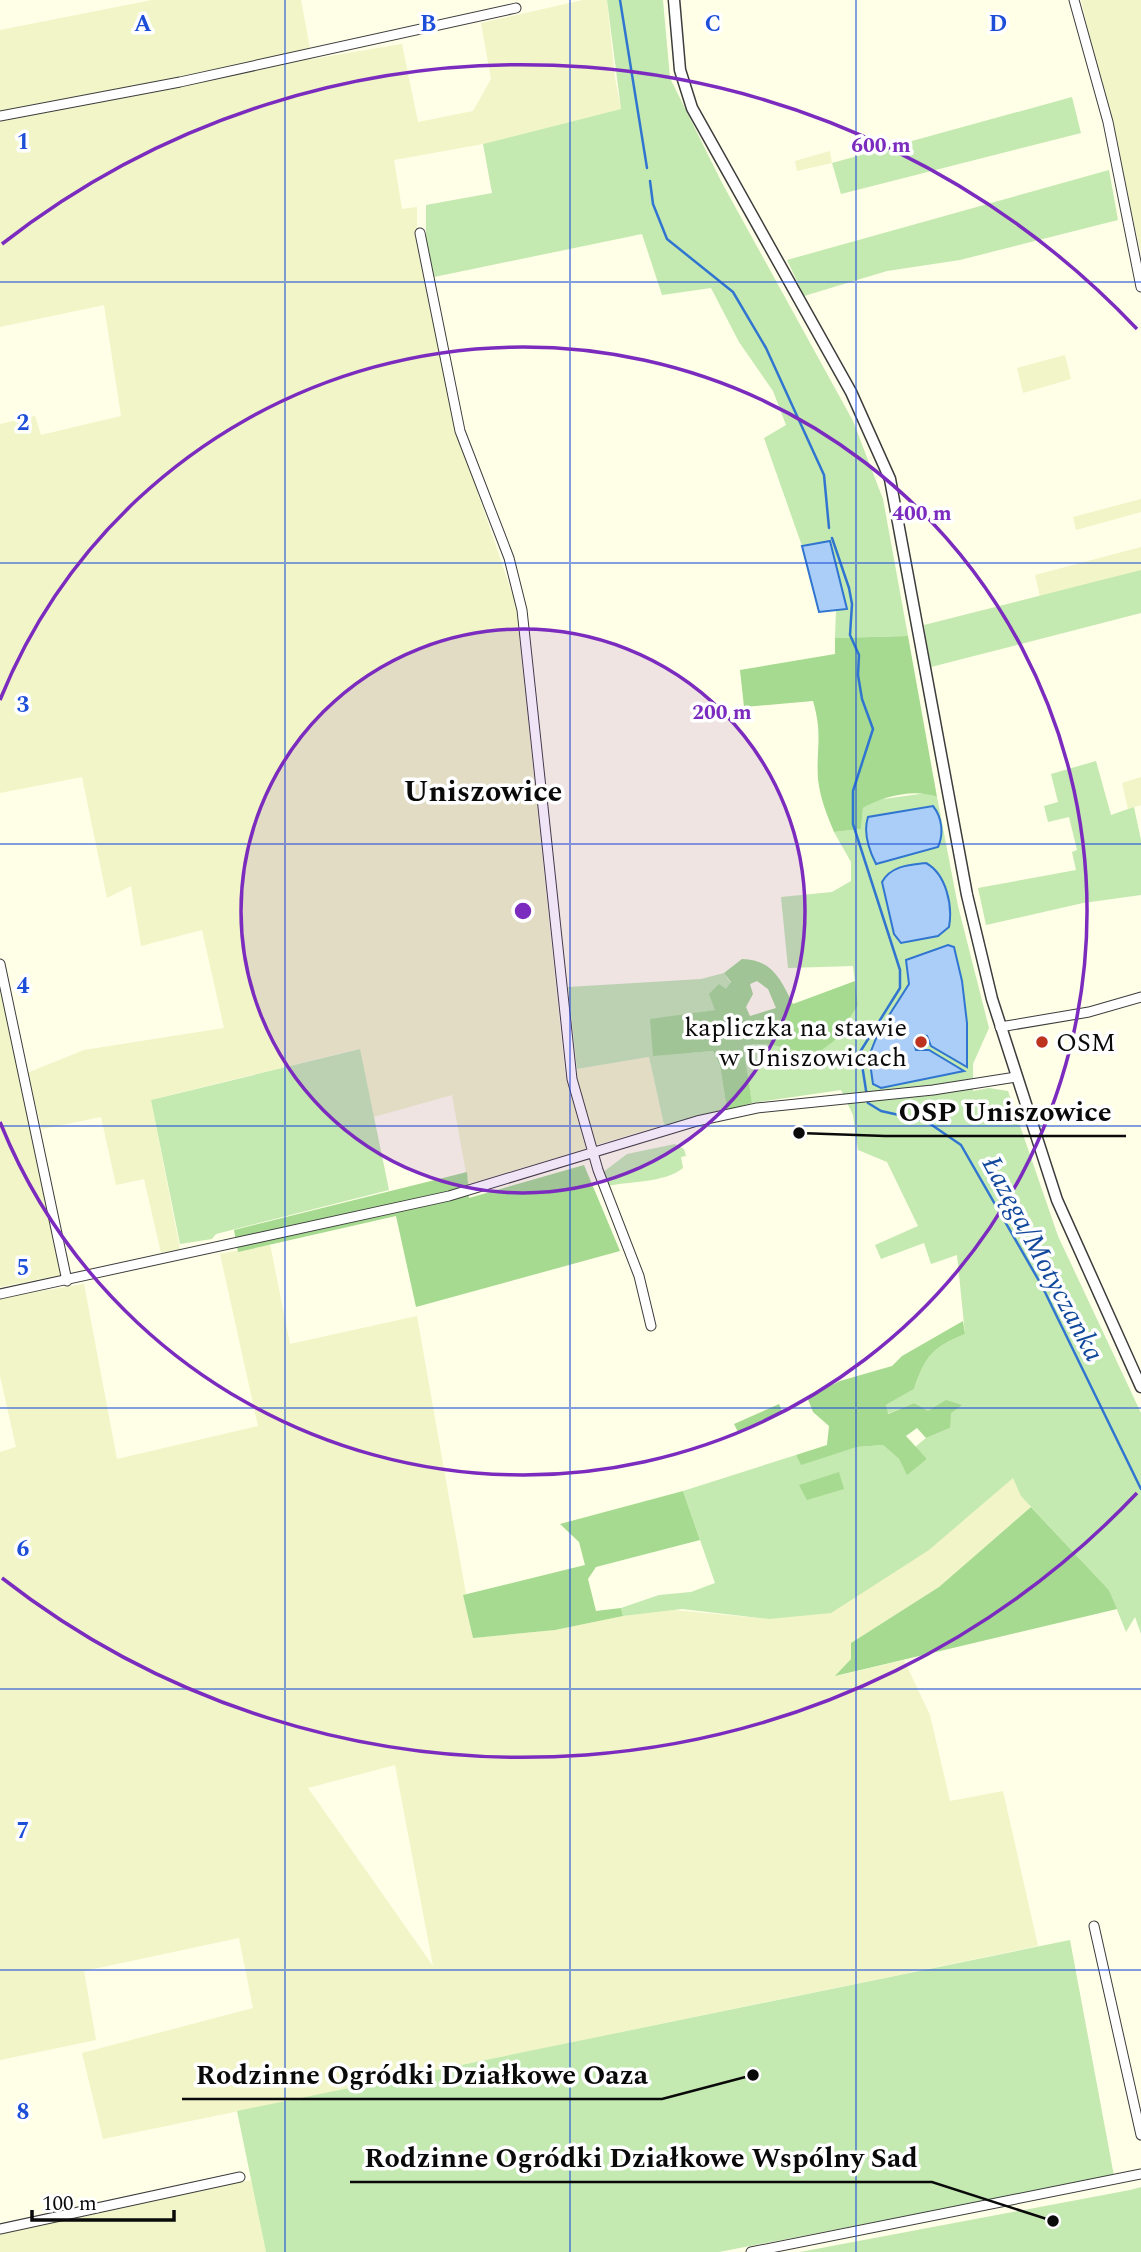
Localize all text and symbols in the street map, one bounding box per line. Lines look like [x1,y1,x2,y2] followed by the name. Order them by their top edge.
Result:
[134,7,152,42] text: A
[420,7,436,42] text: B
[705,7,721,42] text: C
[989,7,1007,42] text: D
[17,125,29,160] text: 1
[851,130,911,162] text: 600 m
[17,406,30,441] text: 2
[892,498,952,530] text: 400 m
[17,688,30,723] text: 3
[692,697,752,729] text: 200 m
[404,769,562,815] district label: Uniszowice
[511,899,535,923] centre of rings
[17,969,30,1004] text: 4
[684,1008,907,1078] place label: kapliczka na stawie w Uniszowicach
[1056,1023,1116,1063] place label: OSM
[913,1034,929,1050] marker: kapliczka na stawie w Uniszowicach
[1034,1034,1050,1050] marker: OSM
[885,1087,1126,1136] callout: OSP Uniszowice
[898,1091,1112,1134] text: OSP Uniszowice
[970,1148,1115,1369] water label: Łazęga/Motyczanka
[17,1251,29,1286] text: 5
[17,1532,30,1567] text: 6
[17,1814,29,1849] text: 7
[182,2050,662,2099] callout: Rodzinne Ogródki Działkowe Oaza
[196,2054,649,2097] text: Rodzinne Ogródki Działkowe Oaza
[17,2095,29,2130] text: 8
[350,2133,932,2182] callout: Rodzinne Ogródki Działkowe Wspólny Sad
[364,2137,918,2180] text: Rodzinne Ogródki Działkowe Wspólny Sad
[32,2178,173,2222] scale bar
[42,2188,97,2220] text: 100 m

